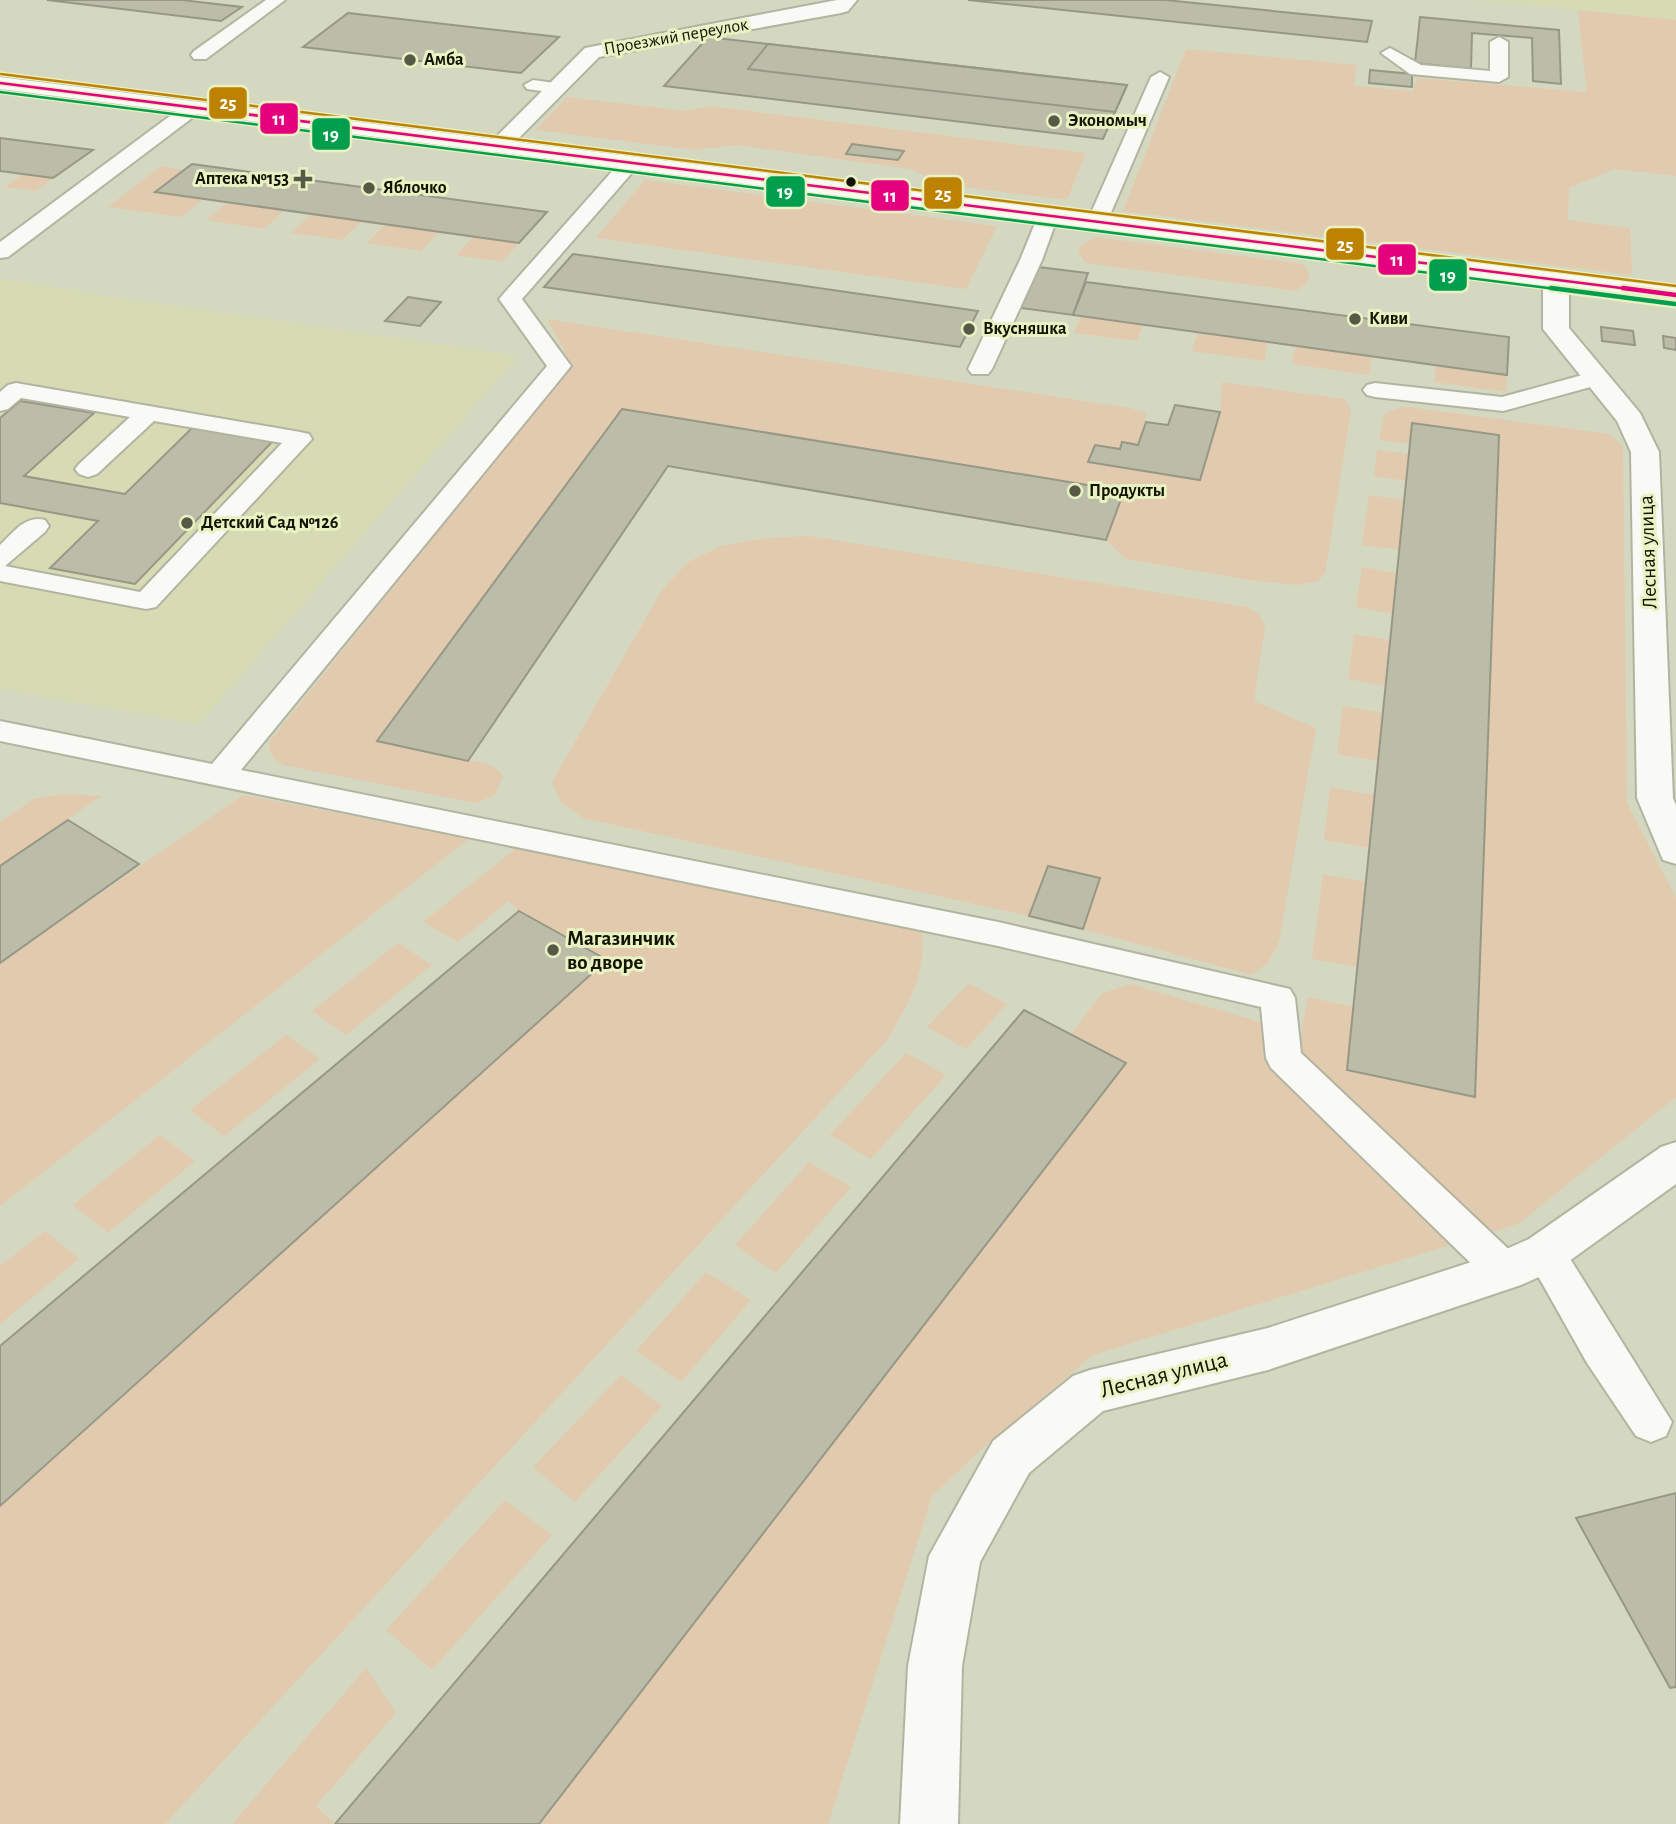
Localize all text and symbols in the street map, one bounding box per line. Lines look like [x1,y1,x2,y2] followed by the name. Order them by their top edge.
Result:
[602,15,750,59] street label: Проезжий переулок
[424,51,464,69] place label: Амба
[402,52,418,68] marker: Амба
[208,86,248,120] line badge: 25
[219,94,237,113] text: 25
[259,102,299,135] line badge: 11
[272,110,286,129] text: 11
[1068,112,1147,130] place label: Экономыч
[1046,113,1062,129] marker: Экономыч
[311,117,351,151] line badge: 19
[323,126,339,145] text: 19
[195,170,289,188] place label: Аптека №153
[295,171,311,187] marker: Аптека №153
[765,175,806,208] line badge: 19
[844,175,858,189] unlabelled marker
[923,176,963,210] line badge: 25
[383,179,447,197] place label: Яблочко
[870,179,910,212] line badge: 11
[361,180,377,196] marker: Яблочко
[777,183,793,202] text: 19
[934,185,952,204] text: 25
[883,187,897,206] text: 11
[1325,227,1365,261] line badge: 25
[1336,236,1354,255] text: 25
[1377,243,1417,276] line badge: 11
[1390,251,1404,270] text: 11
[1428,258,1468,292] line badge: 19
[1440,267,1456,286] text: 19
[1369,310,1408,328] place label: Киви
[1347,311,1363,327] marker: Киви
[983,320,1067,338] place label: Вкусняшка
[961,321,977,337] marker: Вкусняшка
[1089,482,1165,500] place label: Продукты
[1067,483,1083,499] marker: Продукты
[1636,494,1660,609] street label: Лесная улица
[201,514,339,532] place label: Детский Сад №126
[179,515,195,531] marker: Детский Сад №126
[567,928,676,973] place label: Магазинчик во дворе
[545,942,561,958] marker: Магазинчик во дворе
[1098,1348,1230,1402] street label: Лесная улица

